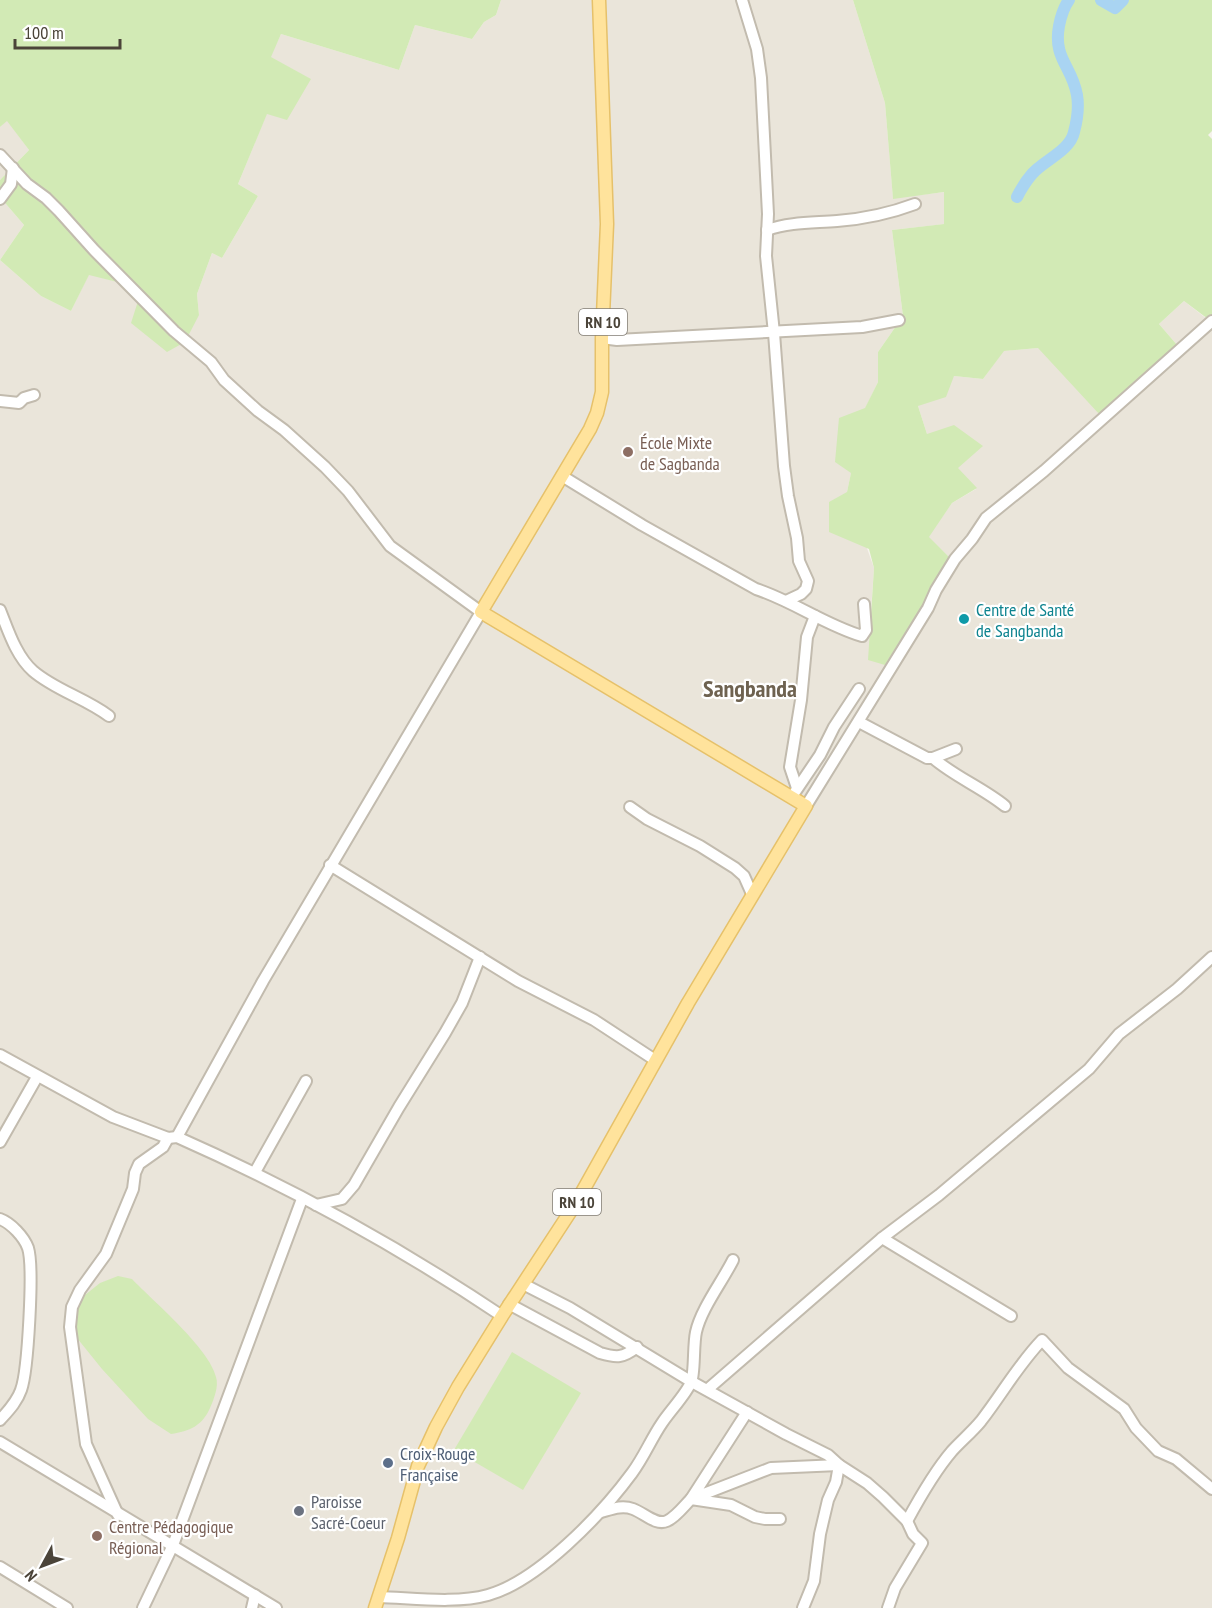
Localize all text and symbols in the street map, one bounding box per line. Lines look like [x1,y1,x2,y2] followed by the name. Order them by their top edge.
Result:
[15,12,120,50] scale bar
[24,21,64,44] text: 100 m
[579,309,627,335] road number: RN 10
[640,431,720,475] place label: École Mixte de Sagbanda
[621,445,635,459] marker: École Mixte de Sagbanda
[976,598,1074,642] place label: Centre de Santé de Sangbanda
[957,612,971,626] marker: Centre de Santé de Sangbanda
[703,673,797,704] district label: Sangbanda
[553,1189,601,1215] road number: RN 10
[400,1442,475,1486] place label: Croix-Rouge Française
[381,1456,395,1470] marker: Croix-Rouge Française
[311,1490,386,1534] place label: Paroisse Sacré-Coeur
[292,1504,306,1518] marker: Paroisse Sacré-Coeur
[109,1515,234,1559] place label: Centre Pédagogique Régional
[90,1529,104,1543] marker: Centre Pédagogique Régional
[12,1536,72,1596] north arrow
[20,1566,41,1586] text: N

